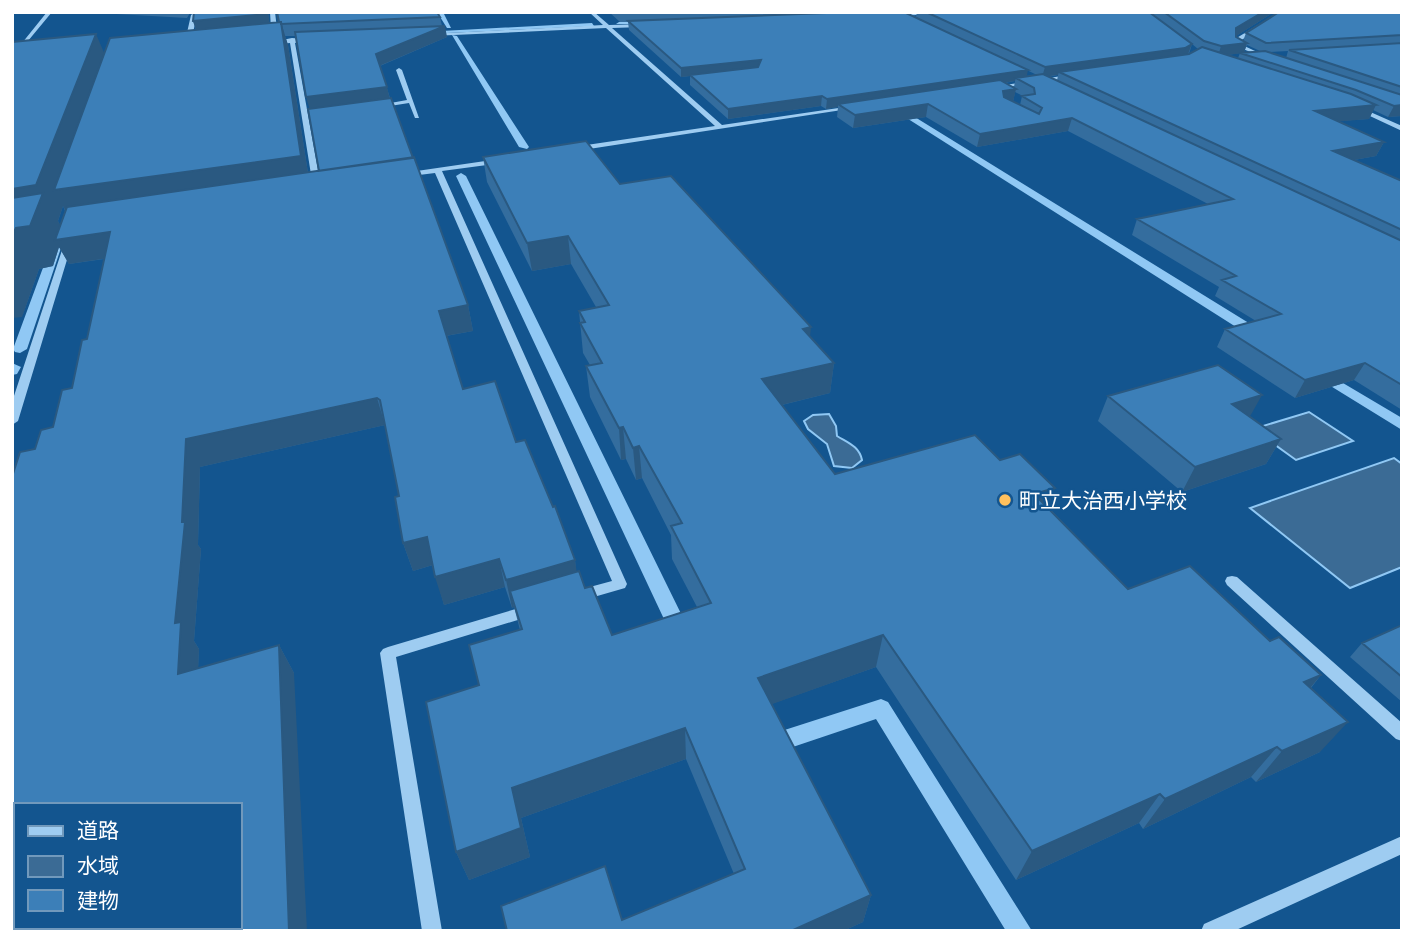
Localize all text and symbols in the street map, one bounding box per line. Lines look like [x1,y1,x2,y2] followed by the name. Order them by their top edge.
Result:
[1019,487,1187,514] place label: 町立大治西小学校
[997,492,1013,508] marker: 町立大治西小学校
[14,803,242,929] legend
[77,817,119,844] text: 道路
[77,852,119,879] text: 水域
[77,887,119,914] text: 建物

